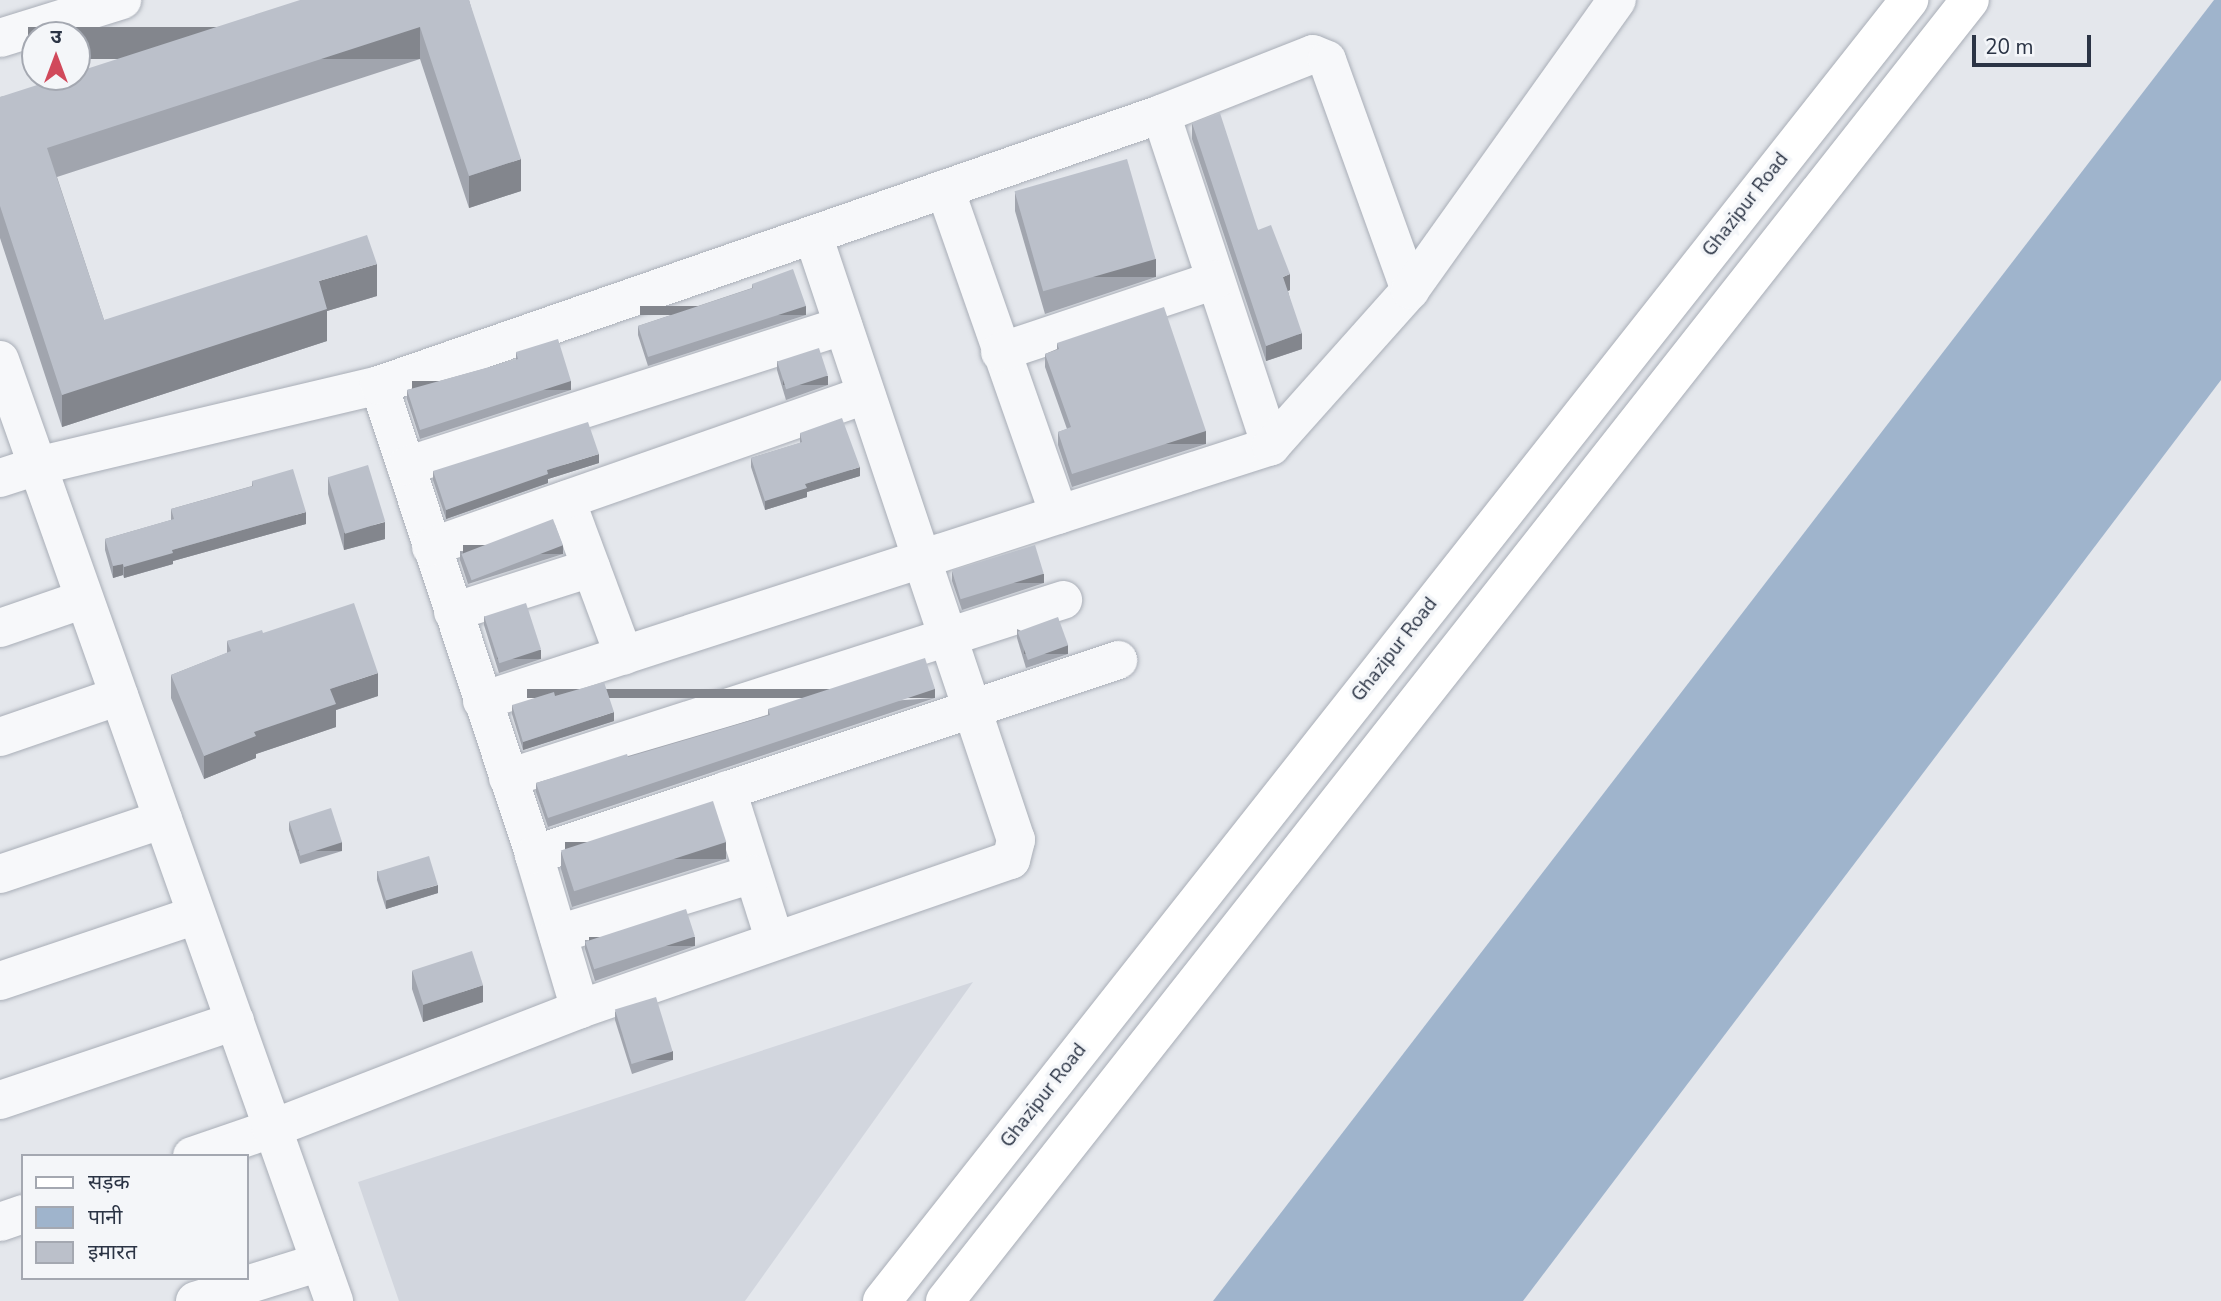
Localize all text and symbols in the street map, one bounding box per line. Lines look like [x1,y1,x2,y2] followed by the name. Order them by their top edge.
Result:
[21,21,91,91] north arrow
[1976,21,2095,65] scale bar
[50,24,62,50] text: उ
[1985,33,2034,61] text: 20 m
[1698,149,1794,261] street label: Ghazipur Road
[1347,594,1443,706] street label: Ghazipur Road
[996,1040,1092,1152] street label: Ghazipur Road
[21,1154,248,1280] legend
[88,1168,130,1196] text: सड़क
[88,1203,122,1231] text: पानी
[88,1238,137,1266] text: इमारत

